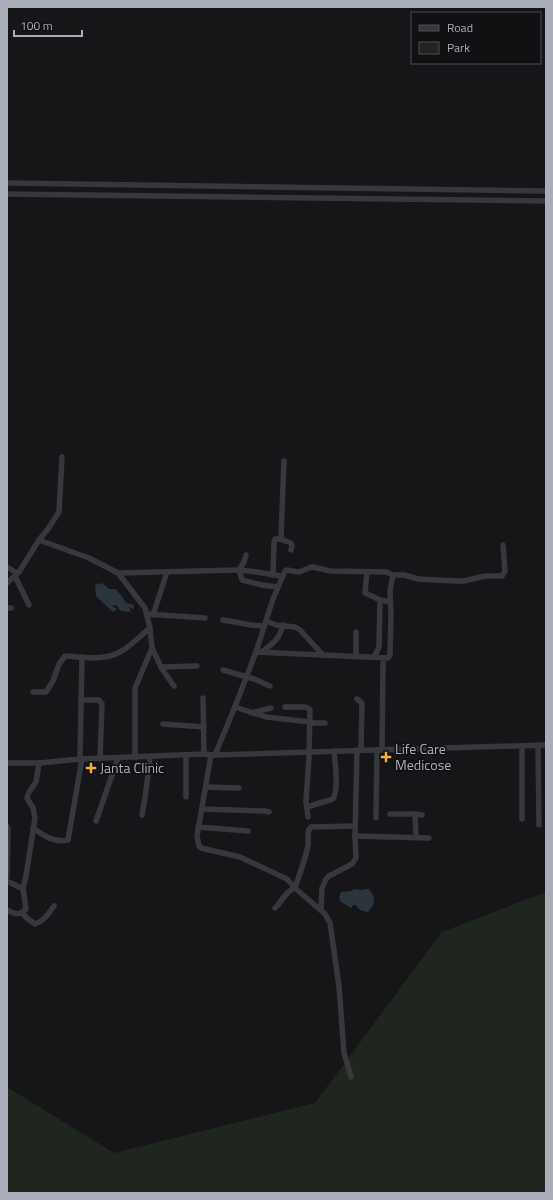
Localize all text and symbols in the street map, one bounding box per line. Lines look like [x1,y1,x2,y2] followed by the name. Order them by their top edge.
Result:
[14,12,82,38] scale bar
[411,12,541,64] legend
[20,16,53,35] text: 100 m
[447,18,473,37] text: Road
[447,38,470,57] text: Park
[395,738,451,775] place label: Life Care Medicose
[380,751,392,763] marker: Life Care Medicose
[100,757,164,778] place label: Janta Clinic
[85,762,97,774] marker: Janta Clinic

